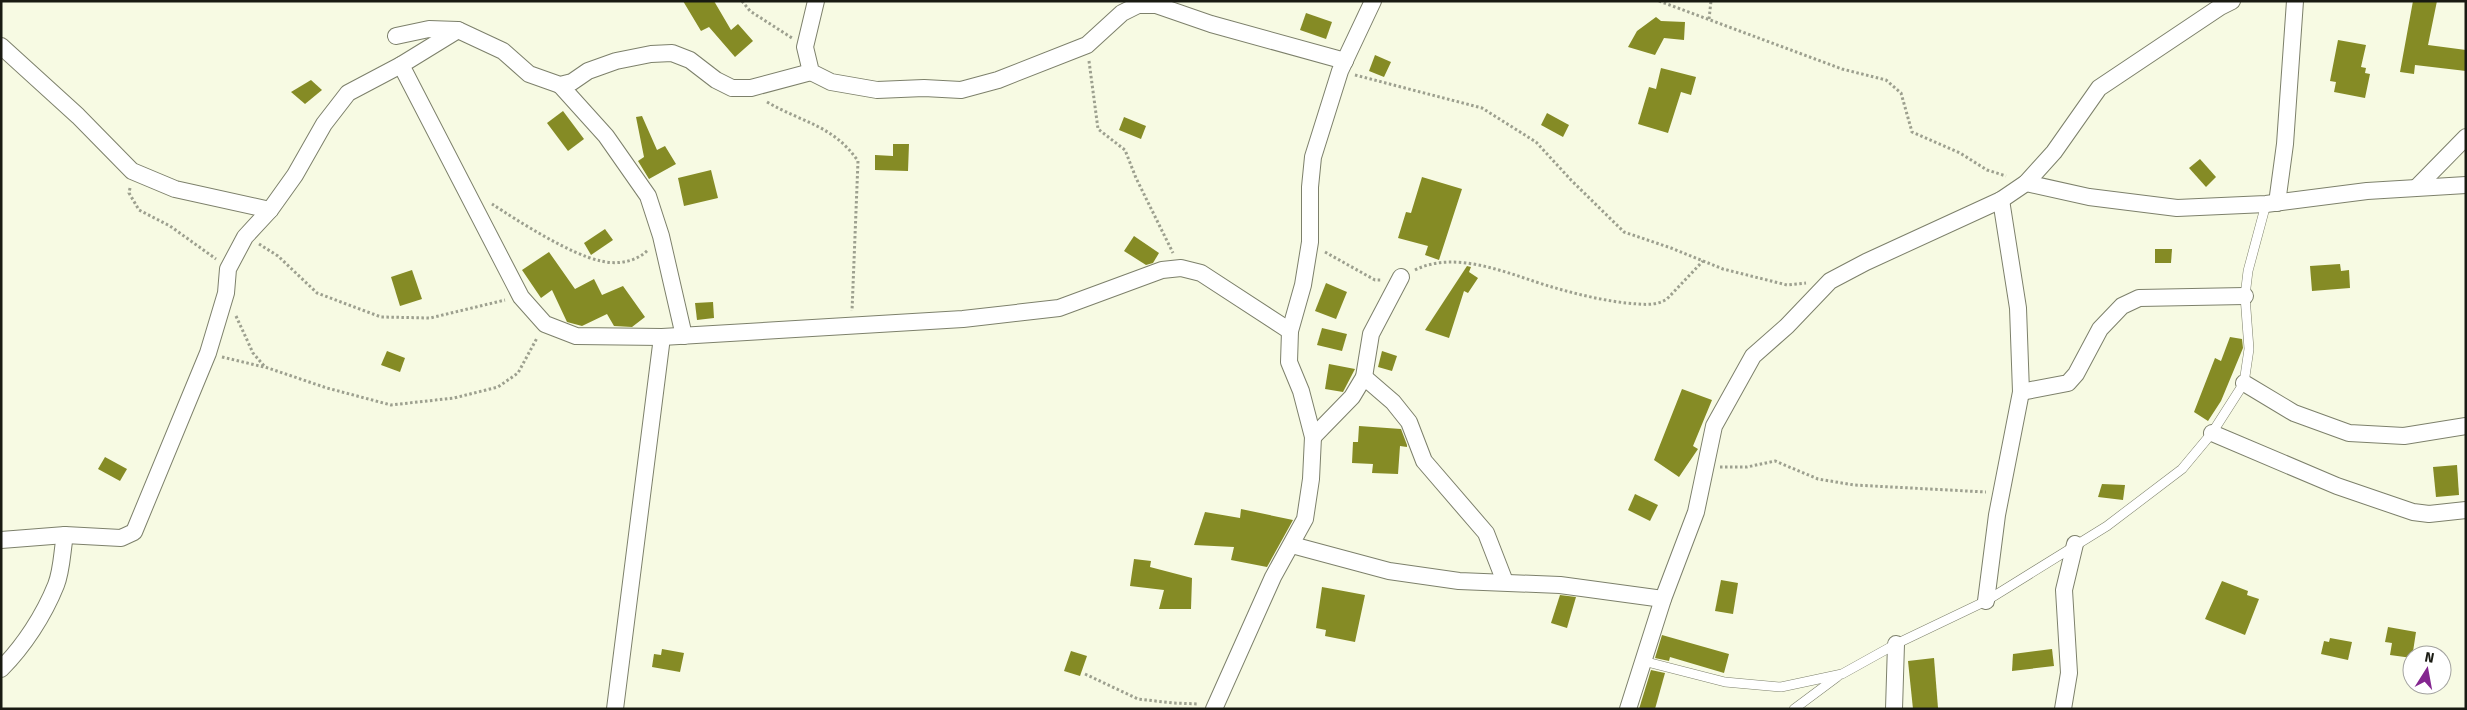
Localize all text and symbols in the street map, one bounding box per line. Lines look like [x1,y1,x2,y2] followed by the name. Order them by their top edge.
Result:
[2402,645,2452,695] north arrow
[2423,648,2436,667] text: N

